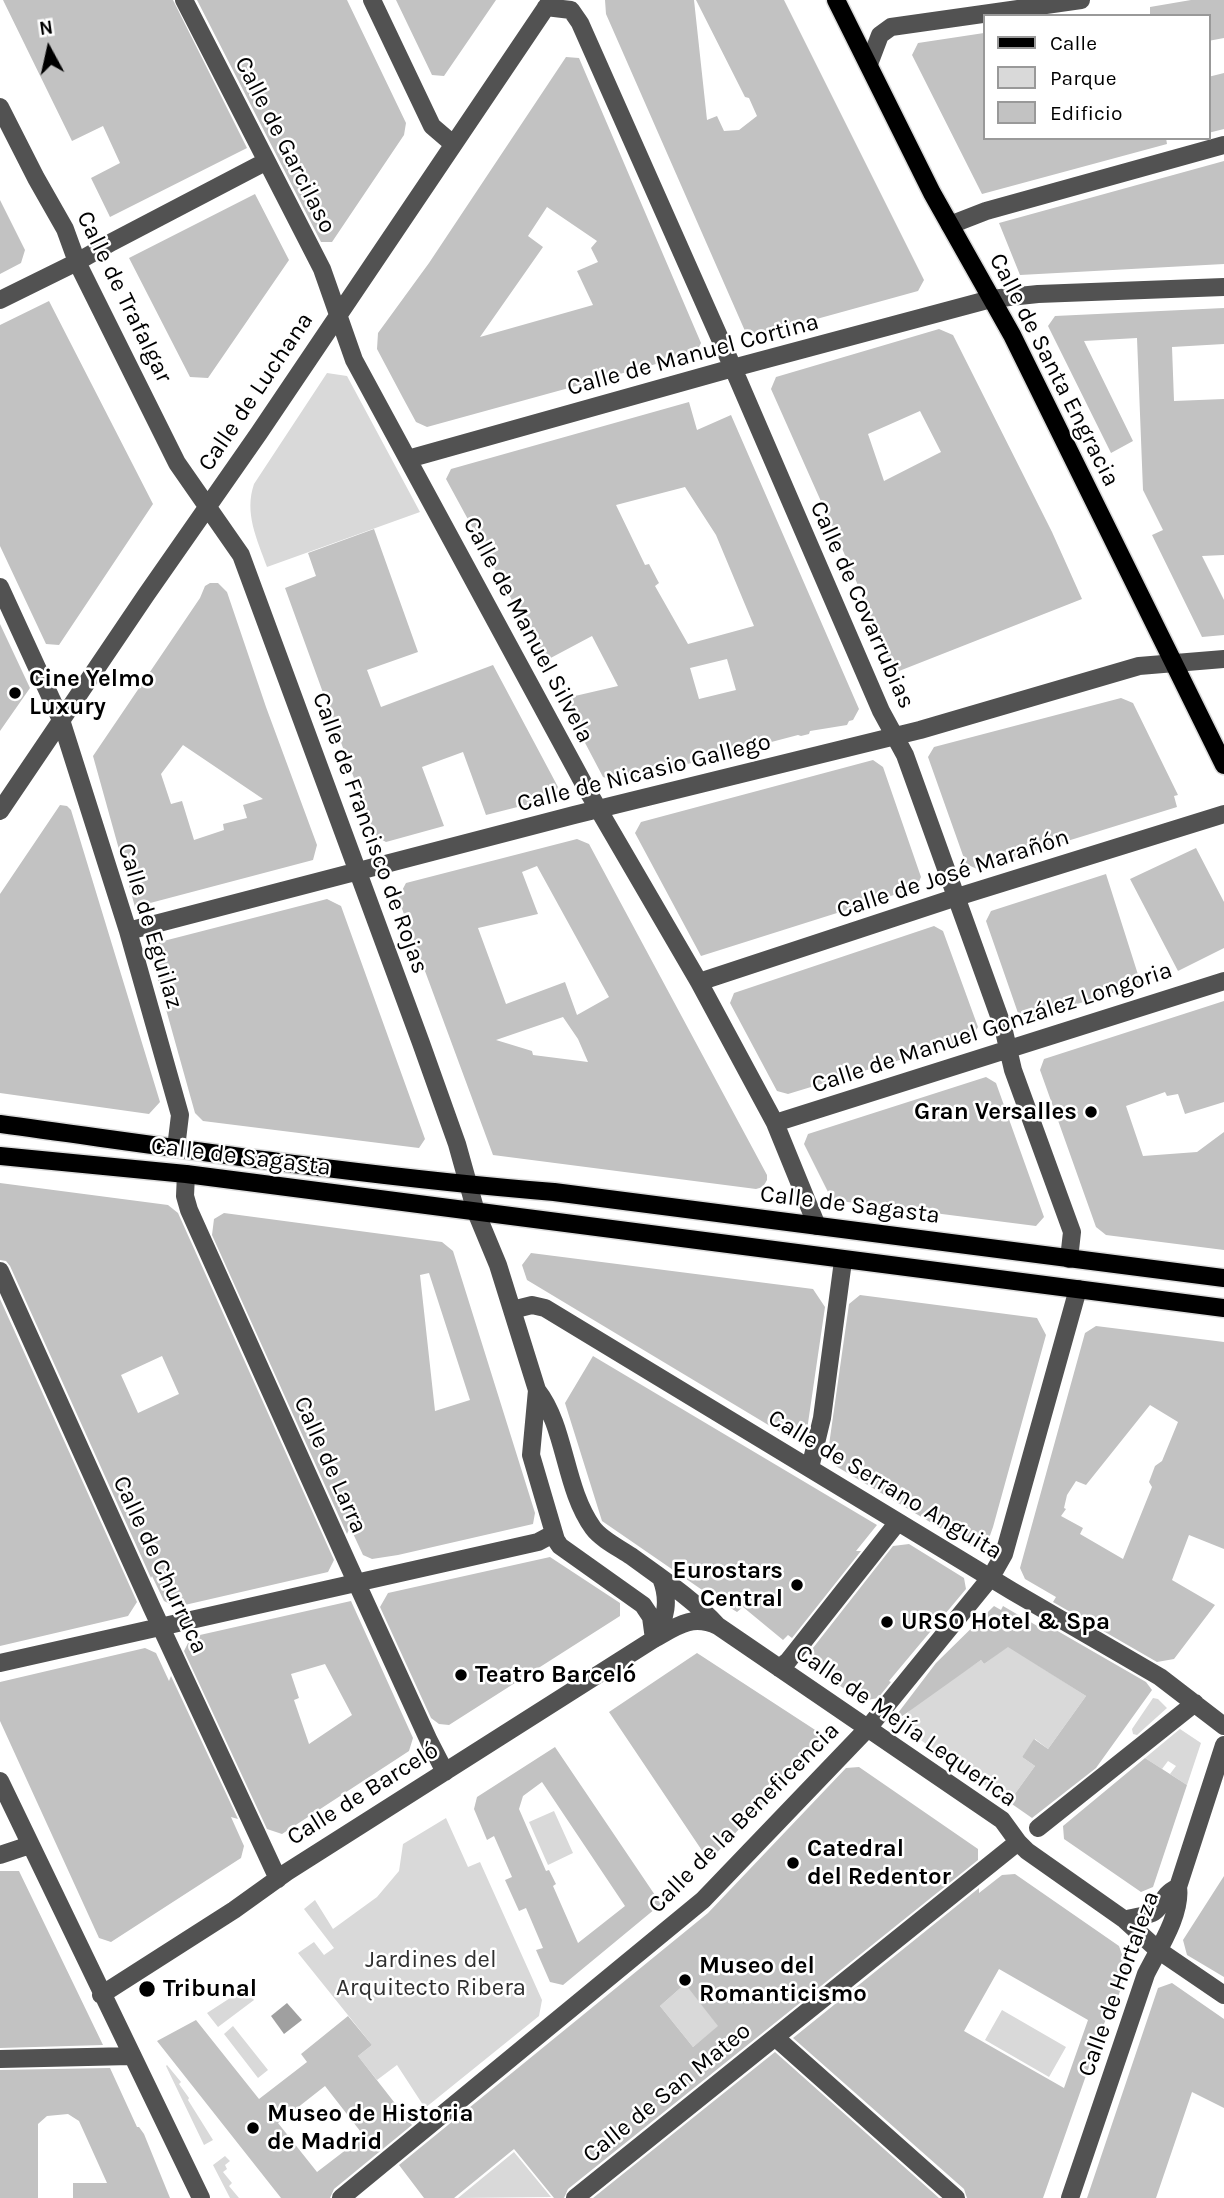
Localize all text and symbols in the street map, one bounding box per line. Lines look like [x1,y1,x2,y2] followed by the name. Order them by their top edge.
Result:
[14,14,84,84] north arrow
[982,14,1210,140] legend
[38,16,54,40] text: N
[1050,31,1097,55] text: Calle
[228,52,342,238] street label: Calle de Garcilaso
[1050,66,1117,90] text: Parque
[1050,101,1123,125] text: Edificio
[70,206,178,388] street label: Calle de Trafalgar
[983,249,1125,491] street label: Calle de Santa Engracia
[192,307,320,477] street label: Calle de Luchana
[564,308,822,402] street label: Calle de Manuel Cortina
[803,497,921,713] street label: Calle de Covarrubias
[456,512,600,748] street label: Calle de Manuel Silvela
[29,665,154,721] place label: Cine Yelmo Luxury
[7,685,23,701] marker: Cine Yelmo Luxury
[306,688,434,978] street label: Calle de Francisco de Rojas
[514,728,774,818] street label: Calle de Nicasio Gallego
[833,823,1073,925] street label: Calle de José Marañón
[111,840,189,1012] street label: Calle de Eguilaz
[808,956,1176,1100] street label: Calle de Manuel González Longoria
[914,1098,1077,1126] place label: Gran Versalles
[1083,1104,1099,1120] marker: Gran Versalles
[149,1132,333,1182] street label: Calle de Sagasta
[758,1180,942,1230] street label: Calle de Sagasta
[287,1392,373,1538] street label: Calle de Larra
[763,1404,1007,1566] street label: Calle de Serrano Anguita
[106,1472,214,1658] street label: Calle de Churruca
[673,1557,783,1613] place label: Eurostars Central
[789,1577,805,1593] marker: Eurostars Central
[901,1608,1110,1636] place label: URSO Hotel & Spa
[879,1614,895,1630] marker: URSO Hotel & Spa
[790,1639,1022,1813] street label: Calle de Mejía Lequerica
[475,1661,636,1689] place label: Teatro Barceló
[453,1667,469,1683] marker: Teatro Barceló
[642,1716,846,1920] street label: Calle de la Beneficencia
[282,1736,444,1852] street label: Calle de Barceló
[807,1835,951,1891] place label: Catedral del Redentor
[785,1855,801,1871] marker: Catedral del Redentor
[1072,1887,1166,2081] street label: Calle de Hortaleza
[336,1946,526,2002] park label: Jardines del Arquitecto Ribera
[699,1952,867,2008] place label: Museo del Romanticismo
[677,1972,693,1988] marker: Museo del Romanticismo
[163,1975,257,2003] place label: Tribunal
[137,1979,157,1999] marker: Tribunal
[577,2017,757,2169] street label: Calle de San Mateo
[267,2100,473,2156] place label: Museo de Historia de Madrid
[245,2120,261,2136] marker: Museo de Historia de Madrid

